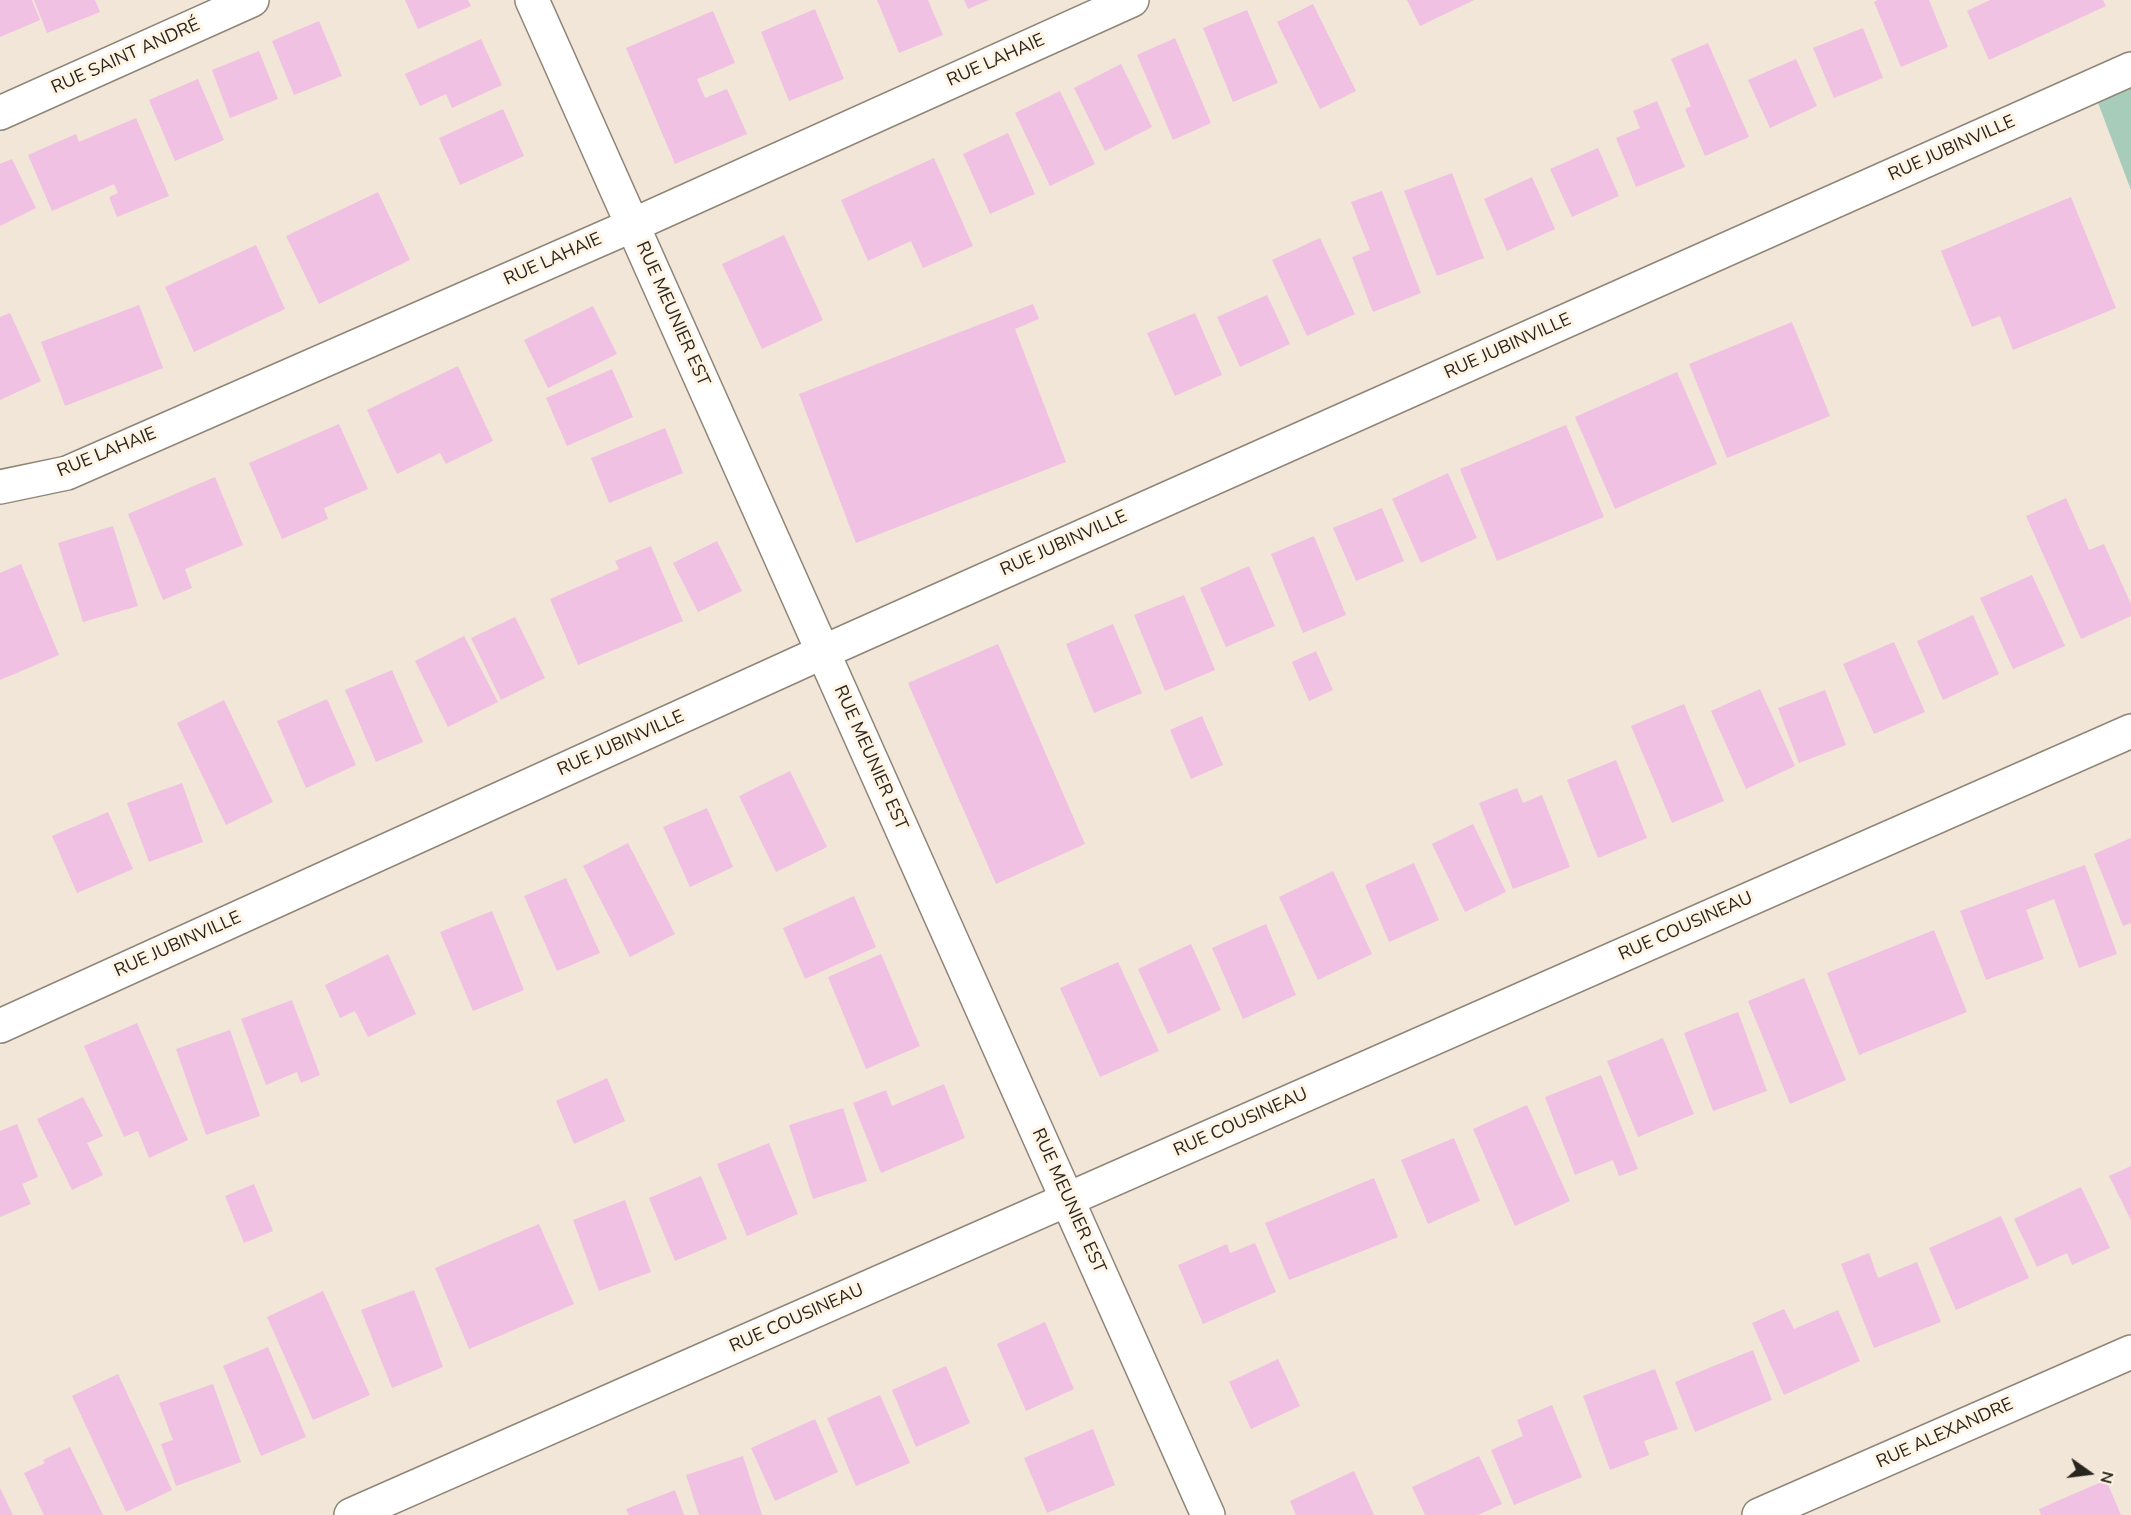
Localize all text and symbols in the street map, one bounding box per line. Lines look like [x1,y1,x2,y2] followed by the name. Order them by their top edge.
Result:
[48,15,204,99] street label: RUE SAINT ANDRÉ
[944,30,1048,92] street label: RUE LAHAIE
[1885,111,2019,187] street label: RUE JUBINVILLE
[501,229,605,291] street label: RUE LAHAIE
[630,238,714,390] street label: RUE MEUNIER EST
[1441,309,1575,385] street label: RUE JUBINVILLE
[54,423,160,483] street label: RUE LAHAIE
[997,506,1131,582] street label: RUE JUBINVILLE
[828,682,912,834] street label: RUE MEUNIER EST
[554,706,688,782] street label: RUE JUBINVILLE
[1616,888,1756,966] street label: RUE COUSINEAU
[111,907,245,983] street label: RUE JUBINVILLE
[1171,1084,1311,1162] street label: RUE COUSINEAU
[1026,1125,1110,1277] street label: RUE MEUNIER EST
[727,1280,867,1358] street label: RUE COUSINEAU
[1873,1394,2017,1474] street label: RUE ALEXANDRE
[2059,1443,2119,1503] north arrow
[2094,1469,2119,1486] text: N

